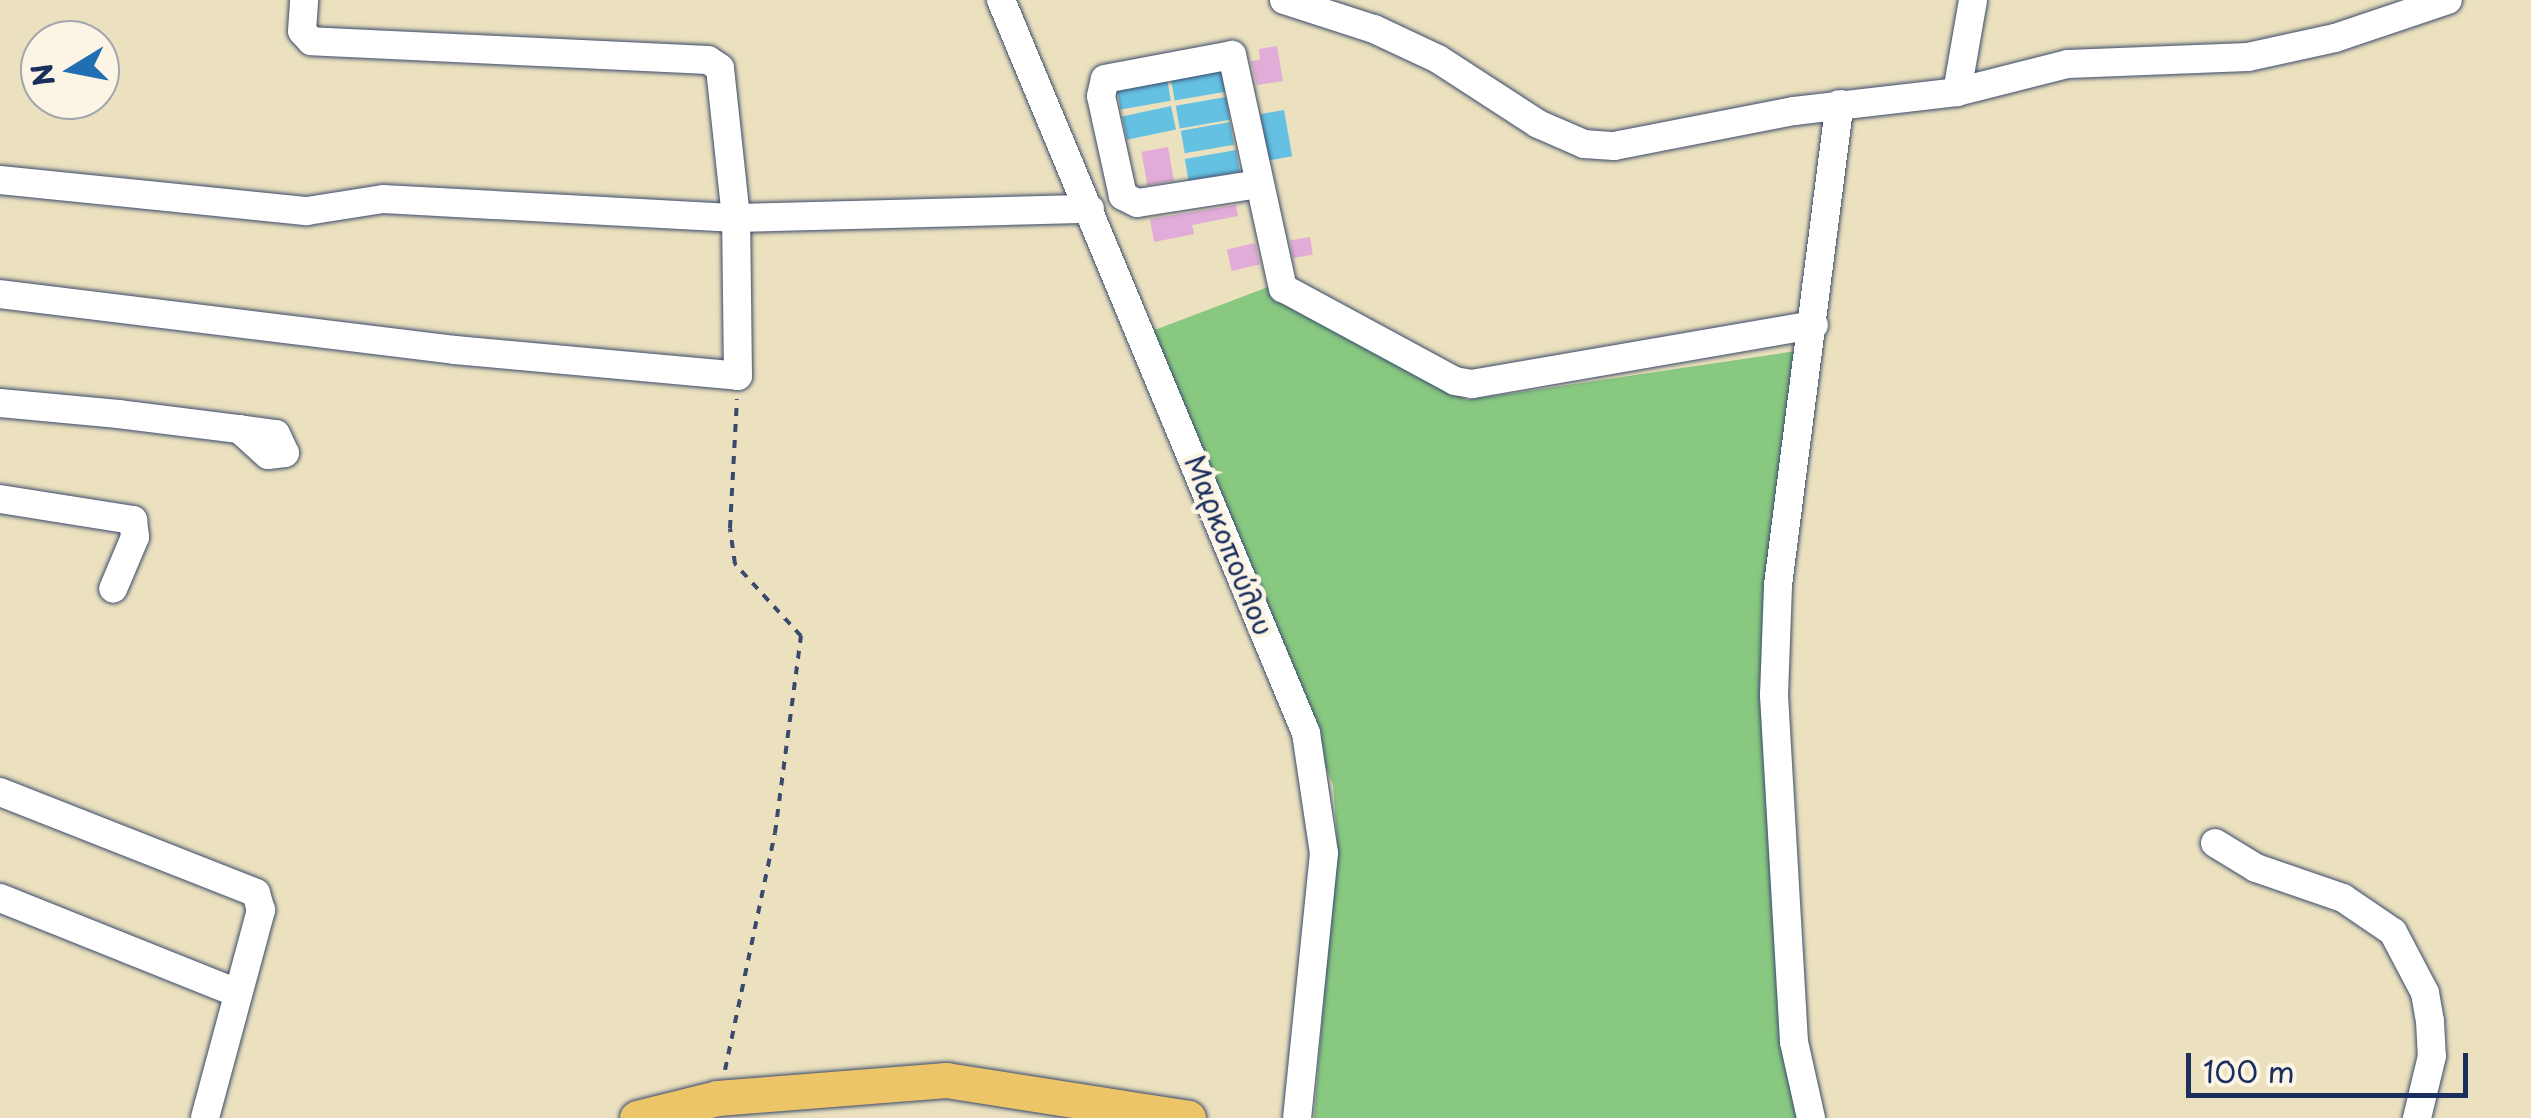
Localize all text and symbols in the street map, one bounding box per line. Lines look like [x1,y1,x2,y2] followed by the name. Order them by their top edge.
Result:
[20,20,120,120] north arrow
[19,60,65,90] text: N
[1179,450,1281,640] street label: Μαρκοπούλου
[2191,1033,2474,1095] scale bar
[2203,1048,2295,1093] text: 100 m

